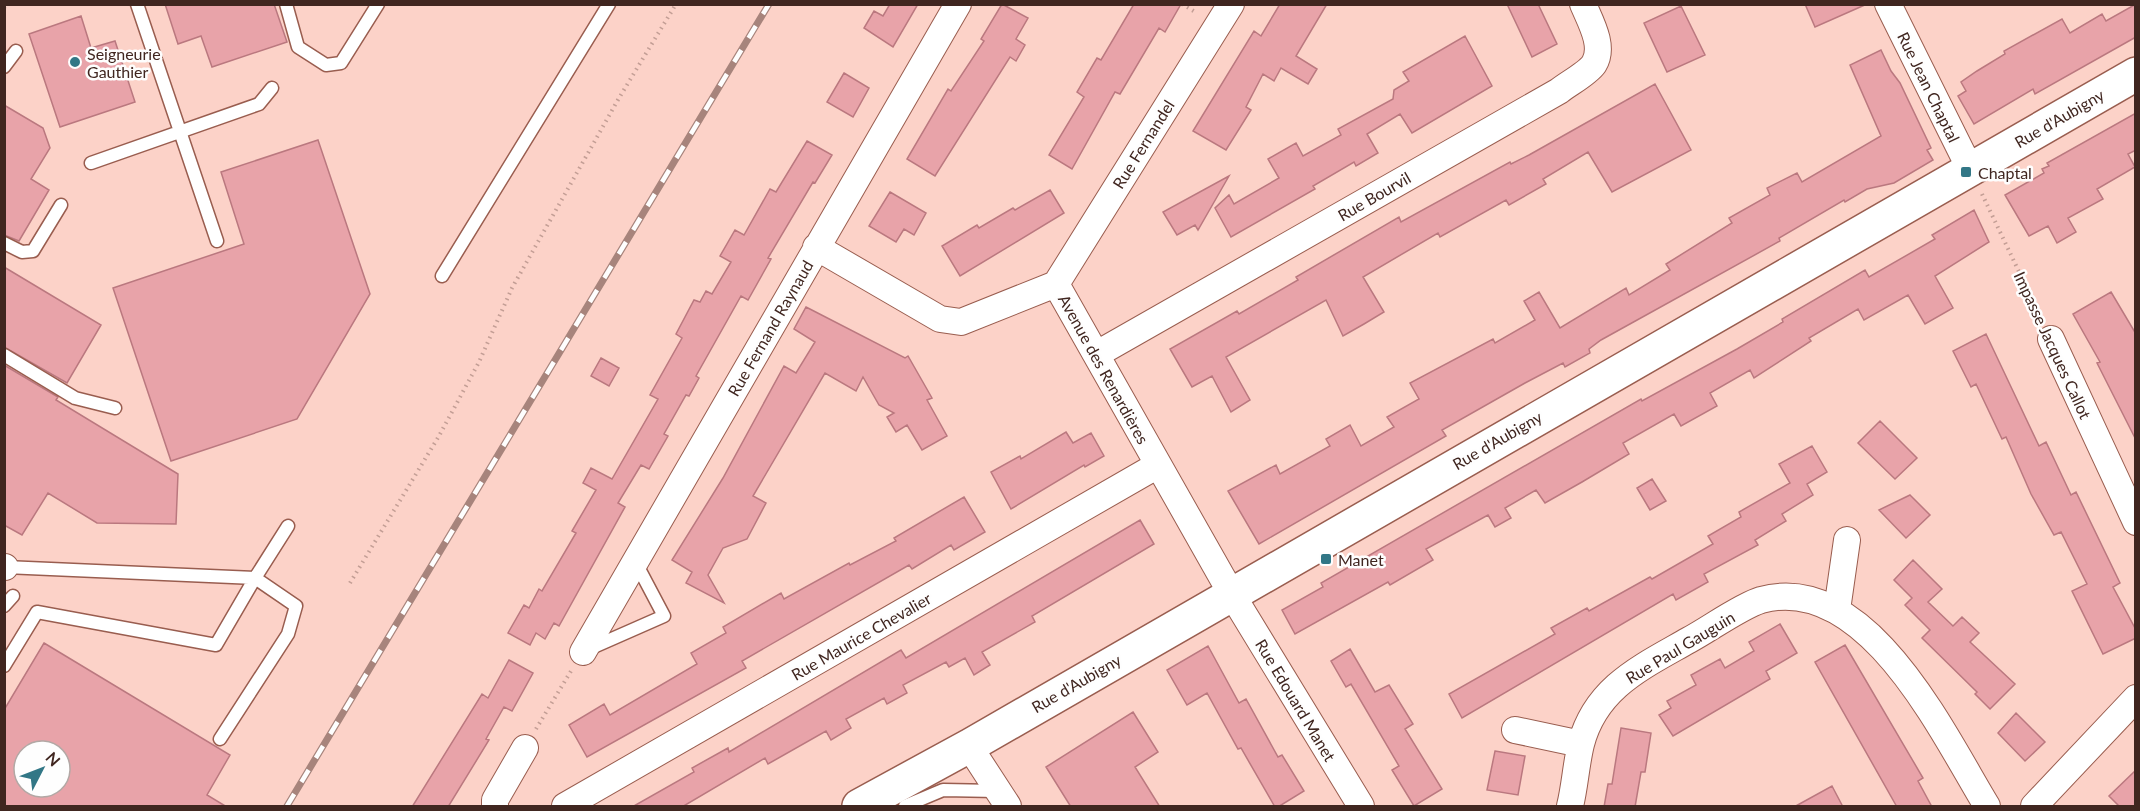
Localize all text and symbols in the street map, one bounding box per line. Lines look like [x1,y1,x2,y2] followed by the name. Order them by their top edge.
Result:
[1894,29,1964,145] street label: Rue Jean Chaptal
[87,44,161,81] place label: Seigneurie Gauthier
[68,55,82,69] marker: Seigneurie Gauthier
[2011,84,2108,151] street label: Rue d'Aubigny
[1108,96,1178,192] street label: Rue Fernandel
[1978,163,2032,182] place label: Chaptal
[1959,165,1973,179] marker: Chaptal
[1334,168,1414,224] street label: Rue Bourvil
[723,257,817,399] street label: Rue Fernand Raynaud
[2010,268,2096,422] street label: Impasse Jacques Callot
[1055,291,1153,447] street label: Avenue des Renardières
[1449,406,1546,473] street label: Rue d'Aubigny
[1338,550,1384,569] place label: Manet
[1319,552,1333,566] marker: Manet
[788,588,934,684] street label: Rue Maurice Chevalier
[1622,607,1738,687] street label: Rue Paul Gauguin
[1252,635,1340,765] street label: Rue Edouard Manet
[1028,649,1125,716] street label: Rue d'Aubigny
[12,739,72,799] north arrow
[42,748,65,770] text: N

